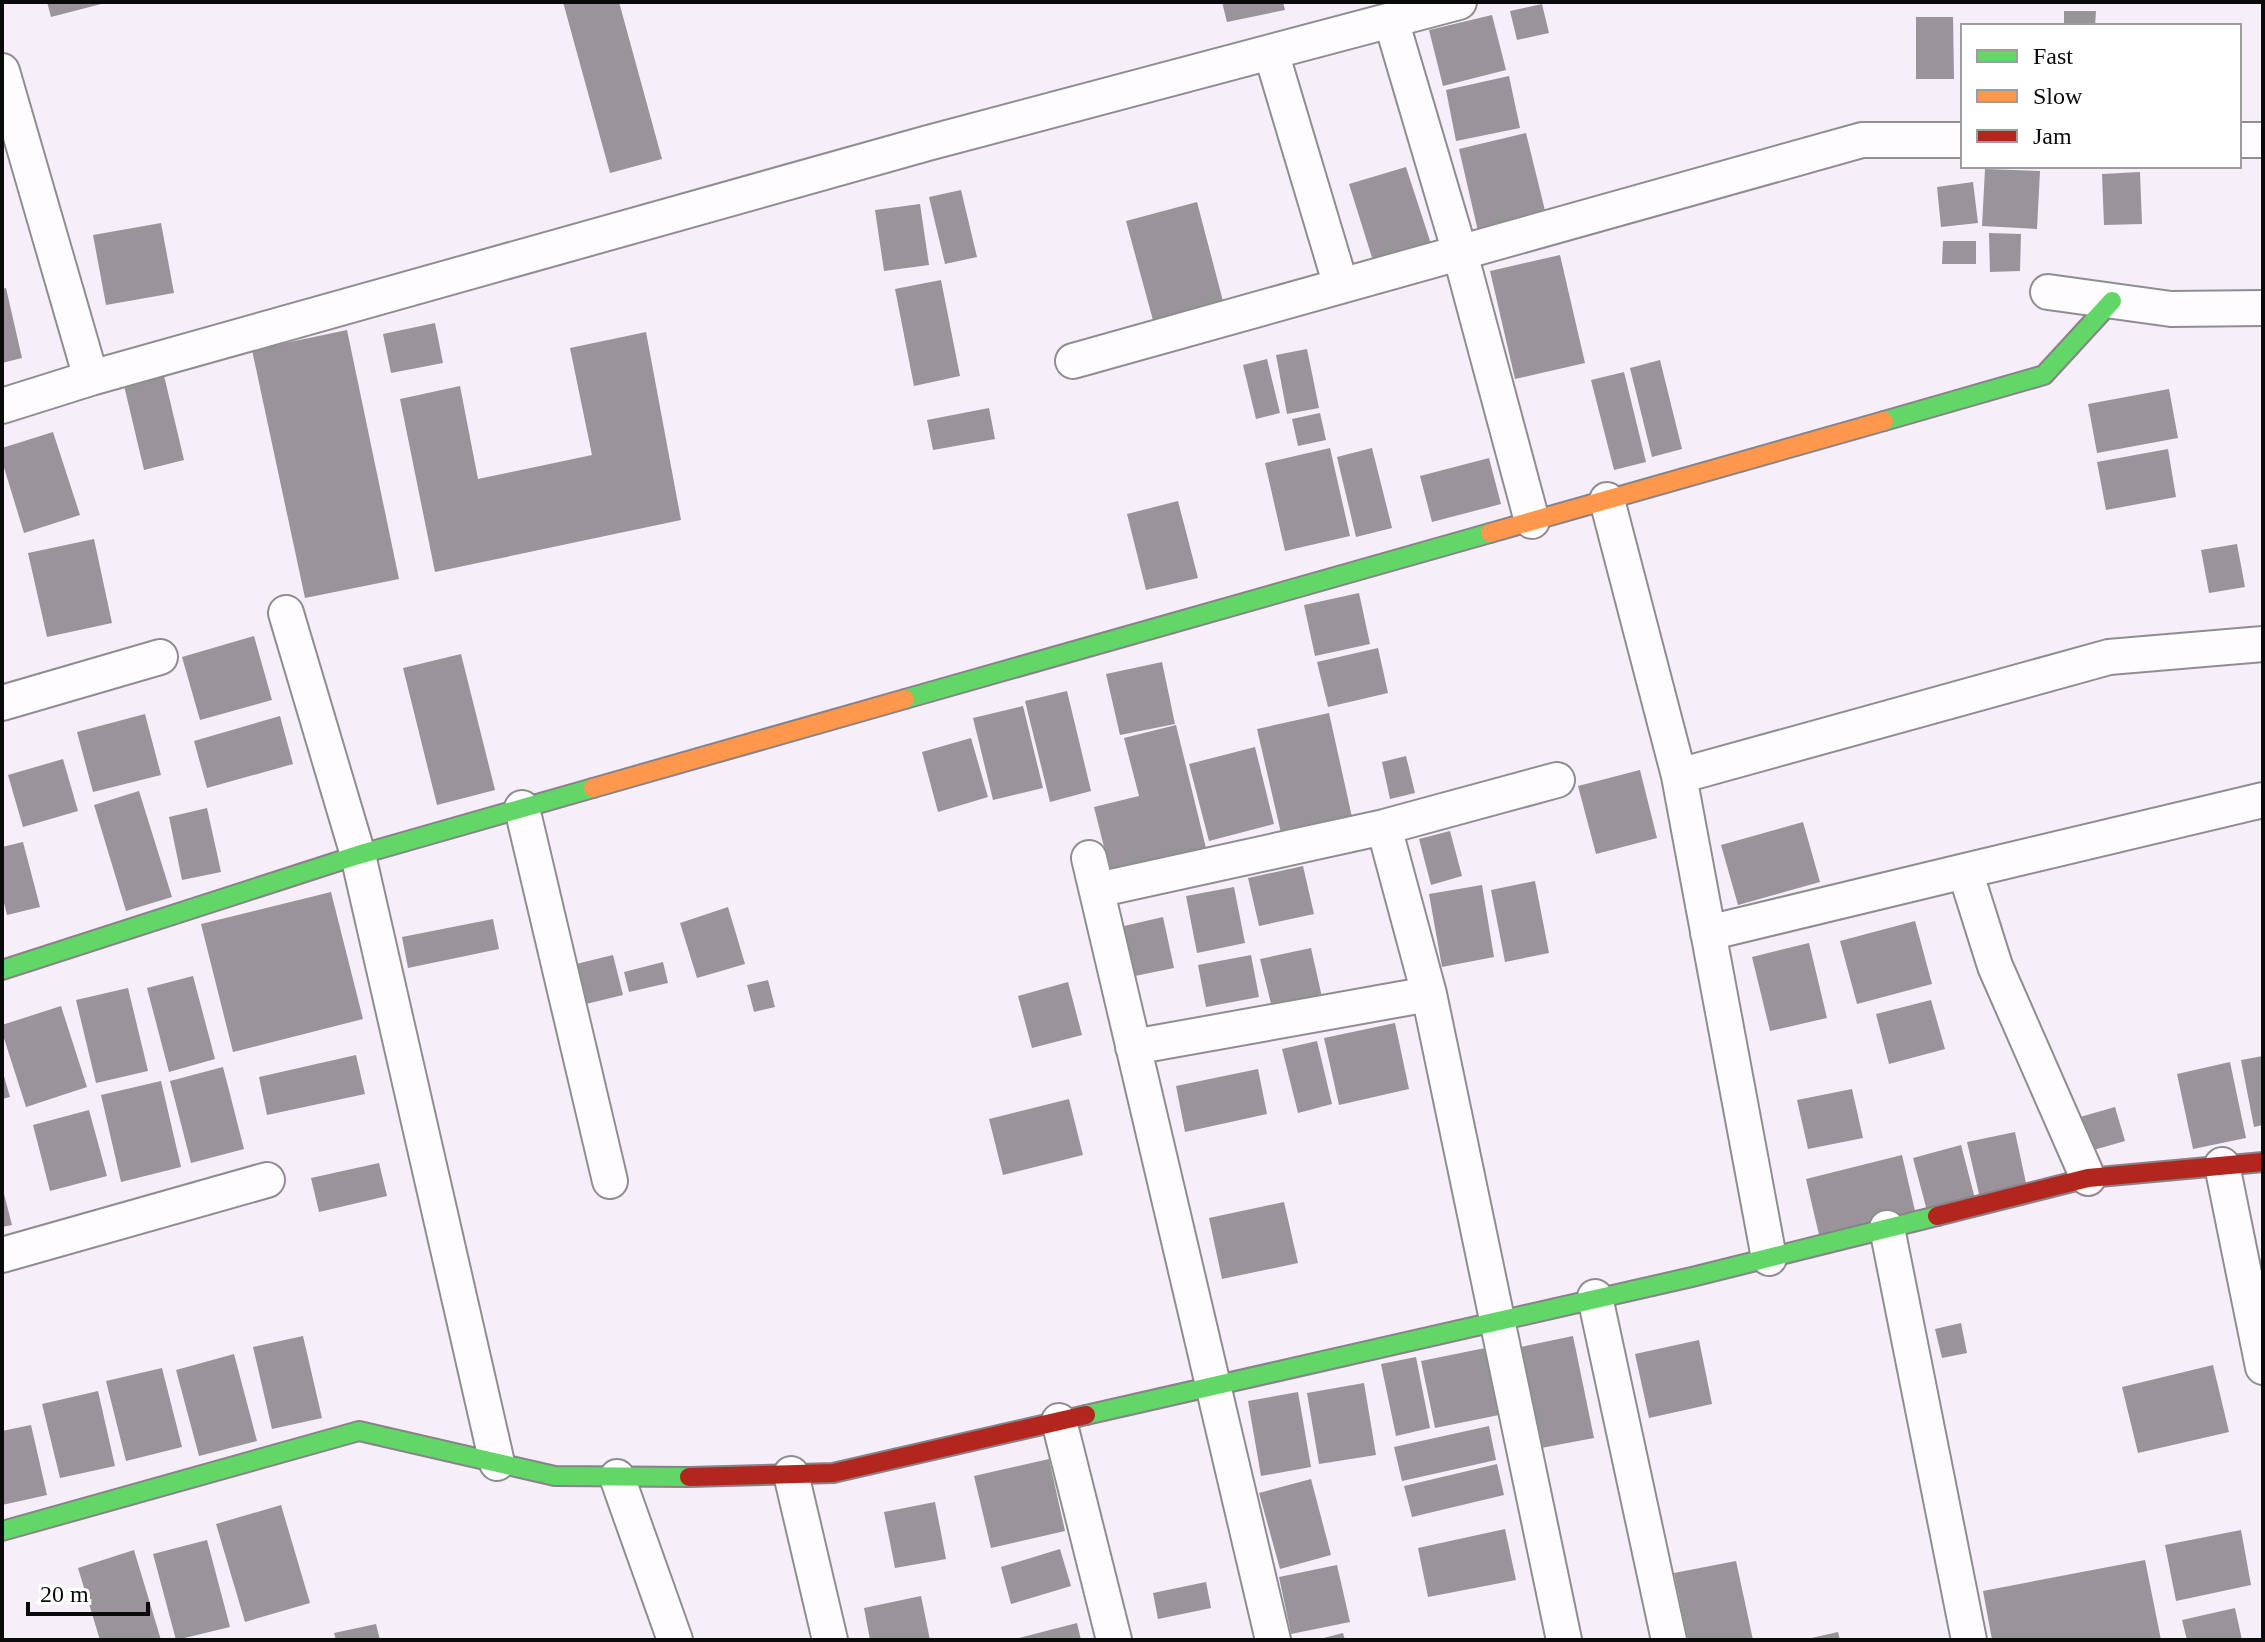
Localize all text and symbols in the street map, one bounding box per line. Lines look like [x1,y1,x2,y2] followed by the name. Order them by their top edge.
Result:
[1961,24,2241,168] legend
[2033,43,2073,69] text: Fast
[2033,83,2083,109] text: Slow
[2033,123,2072,149] text: Jam
[28,1566,148,1616] scale bar
[40,1581,89,1607] text: 20 m

